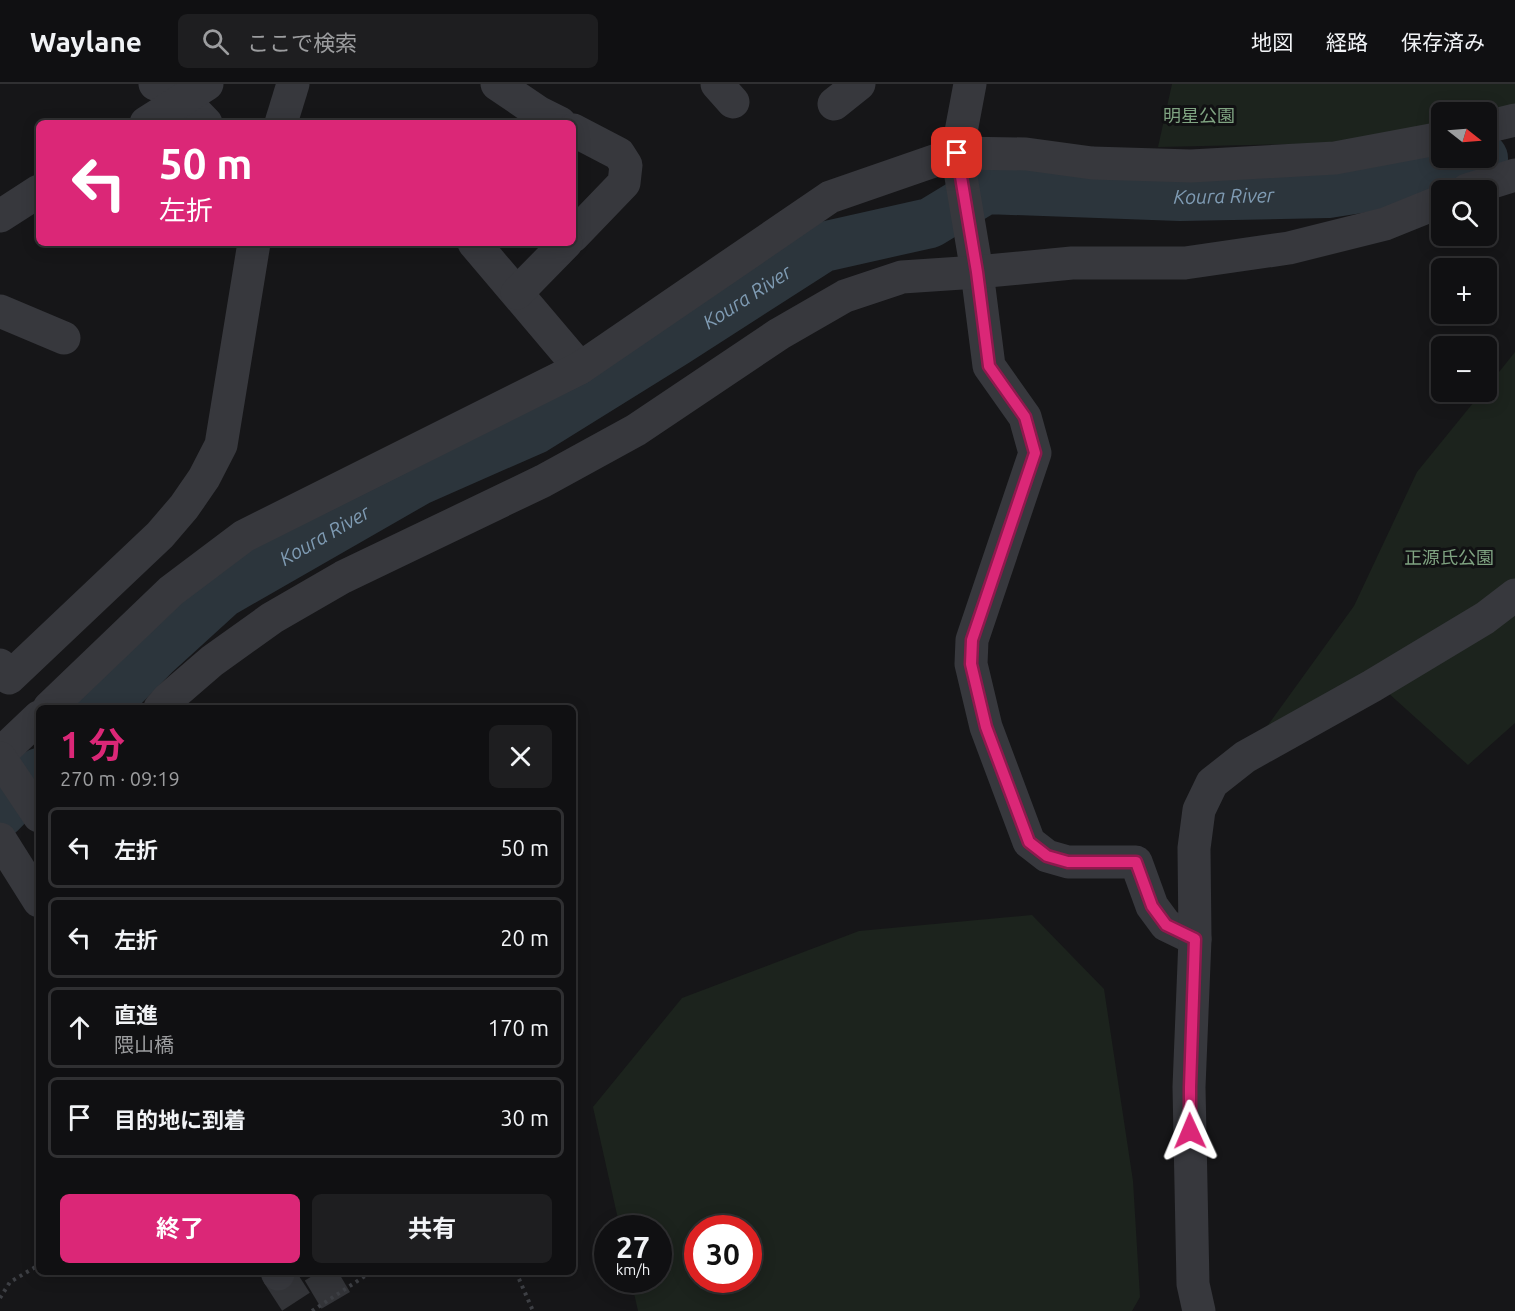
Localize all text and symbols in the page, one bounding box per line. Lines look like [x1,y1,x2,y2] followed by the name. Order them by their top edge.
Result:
[178,14,598,68] search box
[199,25,232,58] icon: search
[30,26,142,57] text: Waylane
[247,30,357,55] text: ここで検索
[1251,30,1293,54] text: 地図
[1326,30,1368,54] text: 経路
[1401,30,1485,54] text: 保存済み
[1431,102,1497,168] north arrow
[1431,102,1497,402] map controls
[1163,105,1235,125] park label: 明星公園
[931,127,982,178] pin
[940,136,973,169] icon: arrive
[159,140,253,187] text: 50 m
[60,144,138,222] icon: left
[1431,180,1497,246] button: search
[1173,183,1276,208] water label: Koura River
[159,195,213,225] text: 左折
[698,258,796,333] water label: Koura River
[1431,258,1497,324] button: +
[1431,336,1497,402] button: −
[275,499,375,569] water label: Koura River
[1404,547,1494,567] park label: 正源氏公園
[60,724,125,765] text: 1 分
[489,725,552,788] button: close
[60,767,180,790] text: 270 m · 09:19
[63,831,96,864] icon: left
[500,835,549,860] text: 50 m
[114,837,158,862] text: 左折
[63,921,96,954] icon: left
[500,925,549,950] text: 20 m
[114,927,158,952] text: 左折
[114,1002,158,1027] text: 直進
[63,1011,96,1044] icon: ahead
[488,1015,549,1040] text: 170 m
[114,1033,174,1056] text: 隈山橋
[1158,1099,1222,1163] position arrow
[63,1101,96,1134] icon: arrive
[500,1105,549,1130] text: 30 m
[114,1107,246,1132] text: 目的地に到着
[60,1194,300,1263] button: 終了
[312,1194,552,1263] button: 共有
[684,1215,762,1293] speed limit sign: 30
[616,1230,650,1264] text: 27
[616,1261,650,1278] text: km/h

